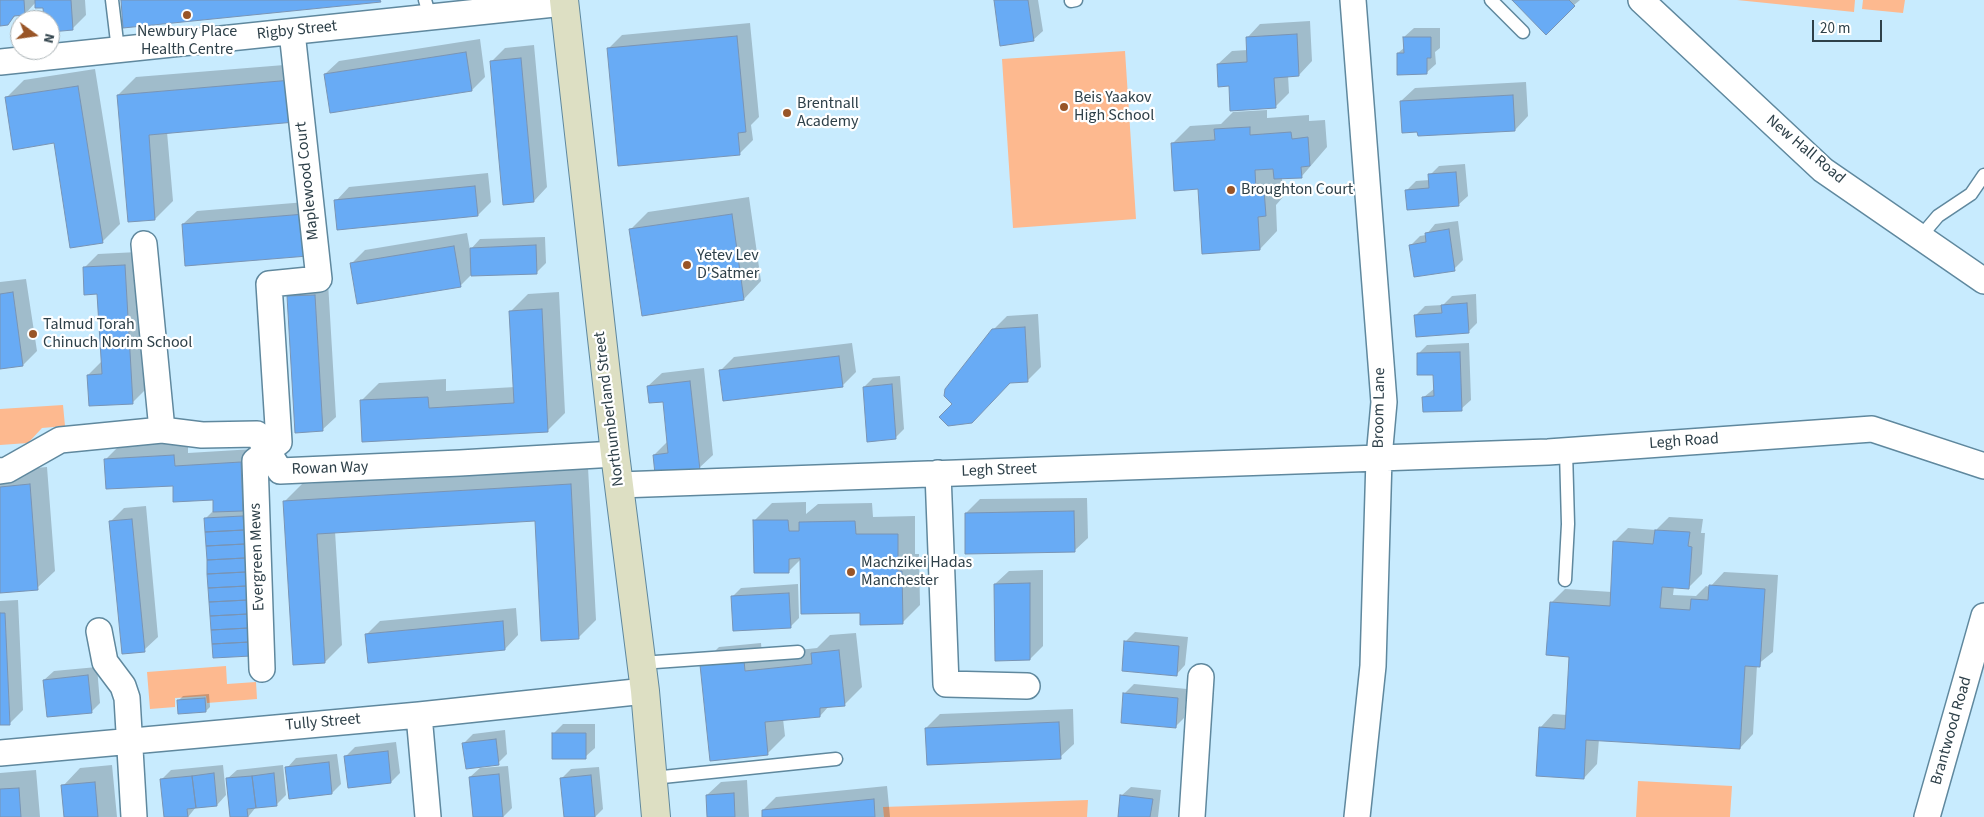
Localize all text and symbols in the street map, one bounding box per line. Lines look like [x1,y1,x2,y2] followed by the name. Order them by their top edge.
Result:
[181,9,193,21] marker: Newbury Place Health Centre
[10,10,60,60] north arrow
[1814,10,1884,42] scale bar
[256,17,338,45] street label: Rigby Street
[1820,18,1850,39] text: 20 m
[137,22,237,60] place label: Newbury Place Health Centre
[38,31,59,45] text: N
[1074,88,1154,126] place label: Beis Yaakov High School
[797,94,859,132] place label: Brentnall Academy
[1058,101,1070,113] marker: Beis Yaakov High School
[781,107,793,119] marker: Brentnall Academy
[1762,111,1848,189] street label: New Hall Road
[292,121,324,241] street label: Maplewood Court
[1241,180,1353,200] place label: Broughton Court
[1225,184,1237,196] marker: Broughton Court
[697,246,759,284] place label: Yetev Lev D'Satmer
[681,259,693,271] marker: Yetev Lev D'Satmer
[43,315,192,353] place label: Talmud Torah Chinuch Norim School
[27,328,39,340] marker: Talmud Torah Chinuch Norim School
[591,330,629,488] street label: Northumberland Street
[1370,367,1390,449] street label: Broom Lane
[1649,430,1719,454] street label: Legh Road
[291,458,369,480] street label: Rowan Way
[961,460,1037,482] street label: Legh Street
[247,503,269,611] street label: Evergreen Mews
[861,553,972,591] place label: Machzikei Hadas Manchester
[845,566,857,578] marker: Machzikei Hadas Manchester
[1927,675,1977,787] street label: Brantwood Road
[285,710,361,736] street label: Tully Street

